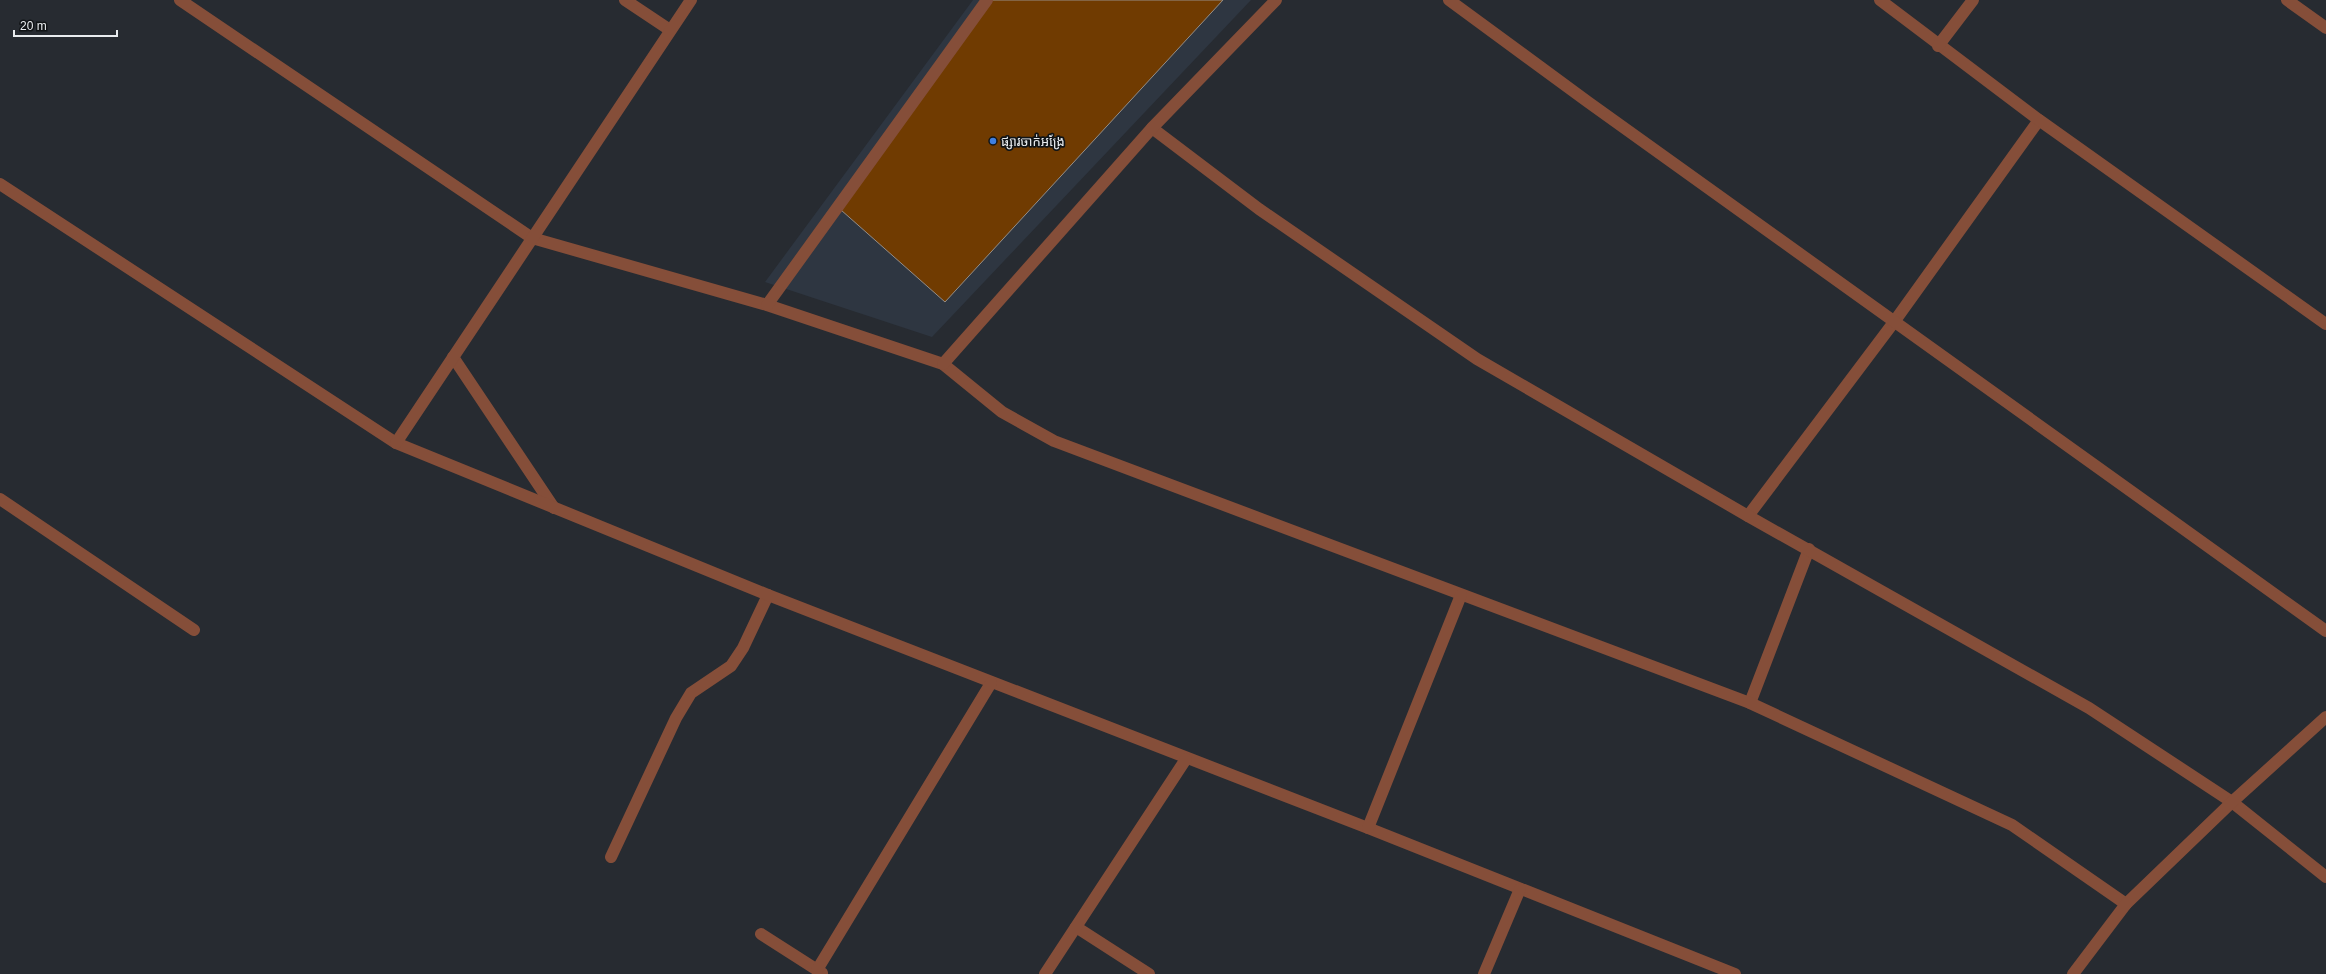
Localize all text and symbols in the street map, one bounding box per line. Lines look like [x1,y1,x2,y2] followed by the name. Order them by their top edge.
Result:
[14,12,117,38] scale bar
[20,19,47,33] text: 20 m
[1001,134,1065,150] place label: ផ្សារចាក់អង្រែ
[988,136,998,146] marker: ផ្សារចាក់អង្រែ

